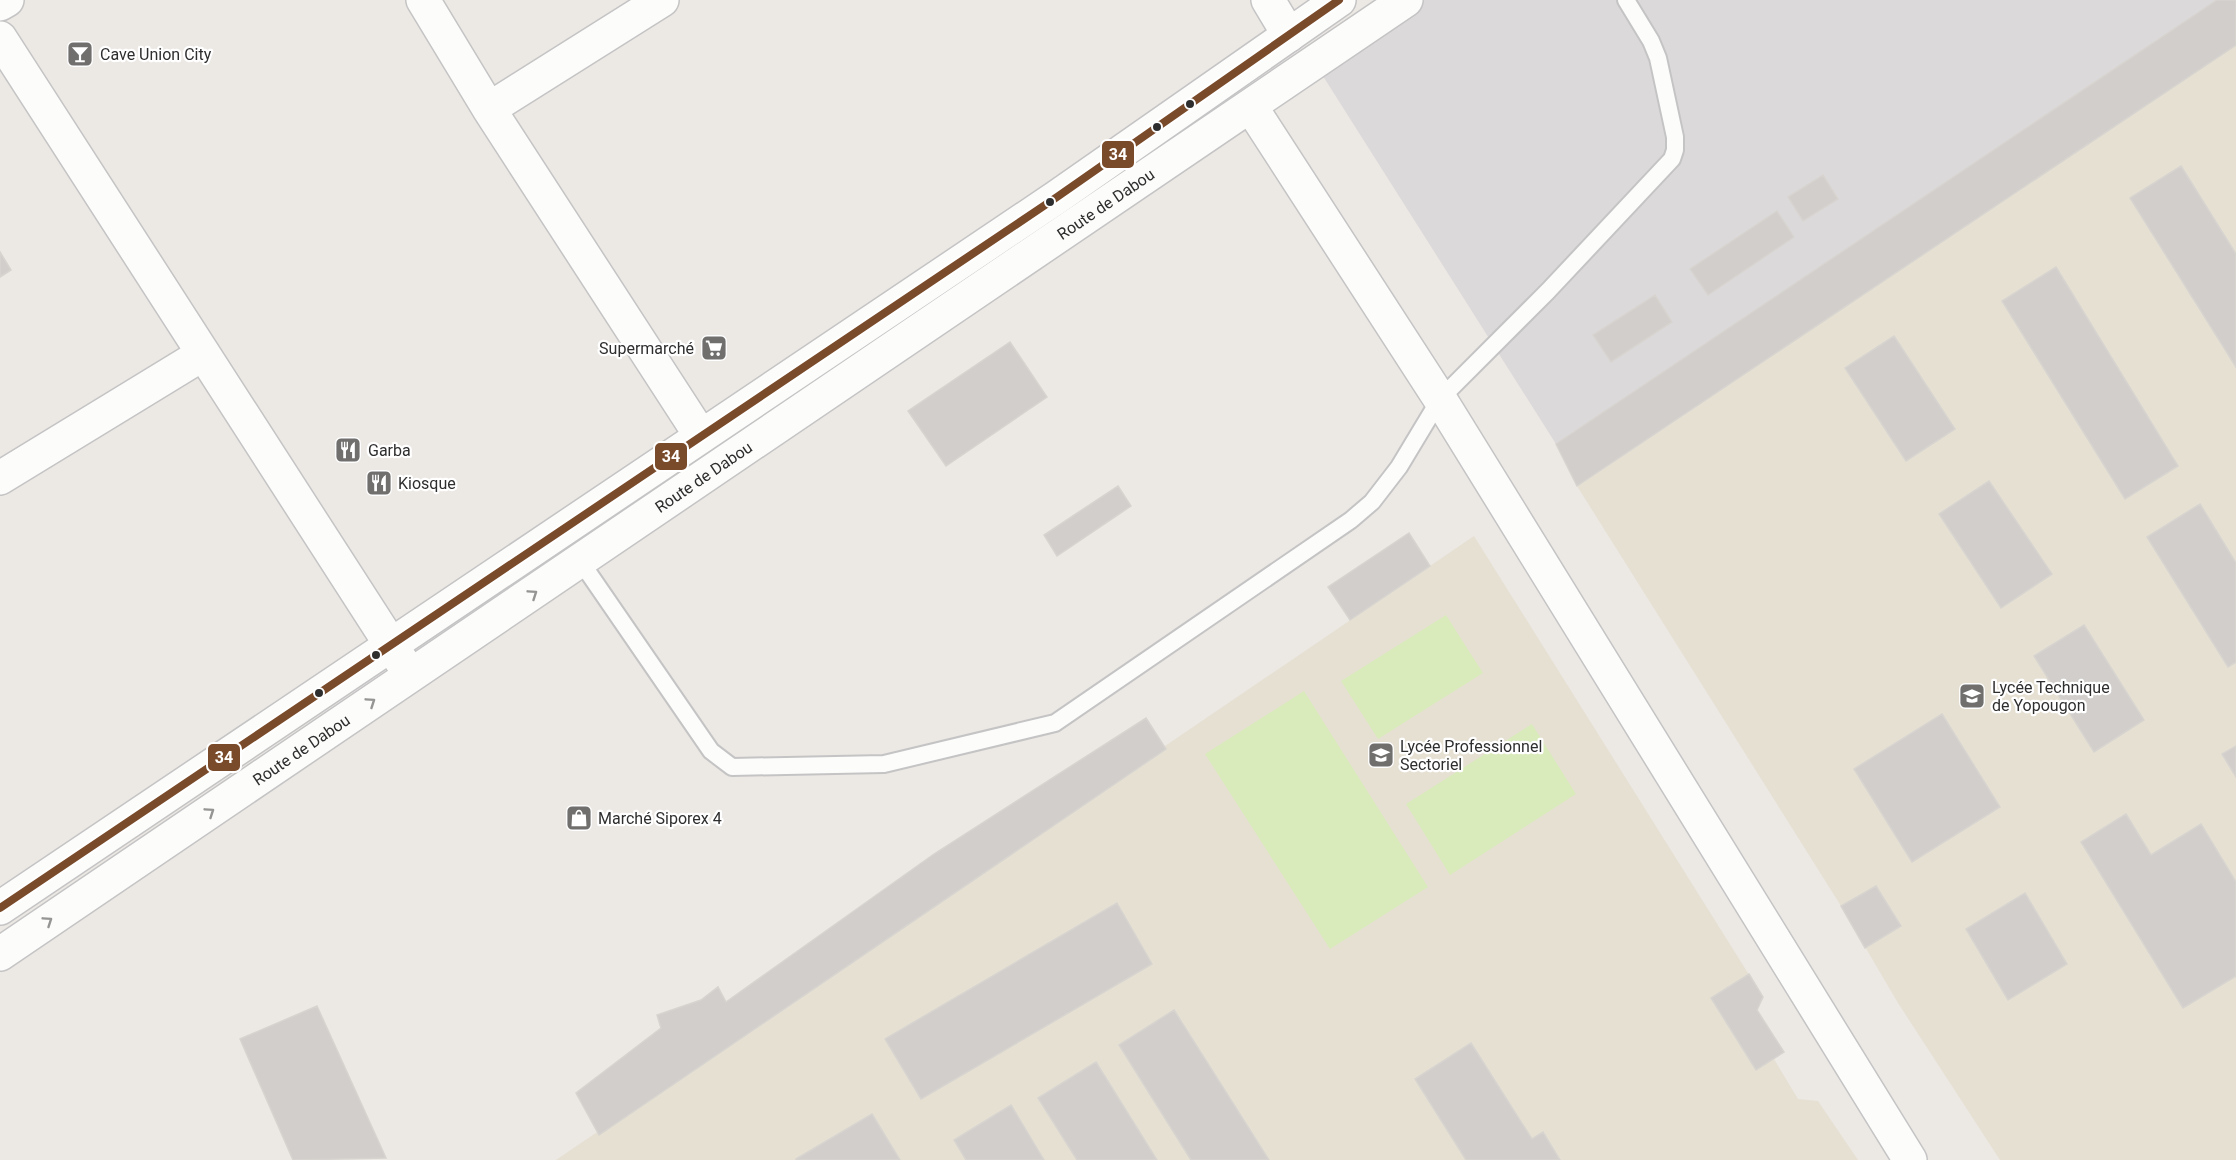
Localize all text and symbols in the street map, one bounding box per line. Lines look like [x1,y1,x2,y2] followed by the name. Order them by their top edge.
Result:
[65,39,95,69] bar icon: Cave Union City
[100,45,212,64] place label: Cave Union City
[1184,98,1196,110] unlabelled marker
[1151,121,1163,133] unlabelled marker
[1101,140,1135,169] line badge: 34
[1109,145,1127,164] text: 34
[1053,164,1158,243] street label: Route de Dabou
[1044,196,1056,208] unlabelled marker
[699,333,729,363] supermarket icon: Supermarché
[599,339,694,358] place label: Supermarché
[333,435,363,465] restaurant icon: Garba
[651,437,756,516] street label: Route de Dabou
[368,441,411,460] place label: Garba
[654,442,688,471] line badge: 34
[662,447,680,466] text: 34
[364,468,394,498] restaurant icon: Kiosque
[398,474,456,493] place label: Kiosque
[527,589,537,601] one-way arrow
[370,649,382,661] unlabelled marker
[1992,678,2110,715] place label: Lycée Technique de Yopougon
[1957,681,1987,711] school or university icon: Lycée Technique de Yopougon
[313,687,325,699] unlabelled marker
[365,698,376,709] one-way arrow
[249,710,353,789] street label: Route de Dabou
[1400,737,1542,774] place label: Lycée Professionnel Sectoriel
[1366,740,1396,770] school or university icon: Lycée Professionnel Sectoriel
[207,743,241,772] line badge: 34
[215,748,233,767] text: 34
[564,803,594,833] shop icon: Marché Siporex 4
[203,808,214,819] one-way arrow
[598,809,722,828] place label: Marché Siporex 4
[42,917,53,928] one-way arrow

